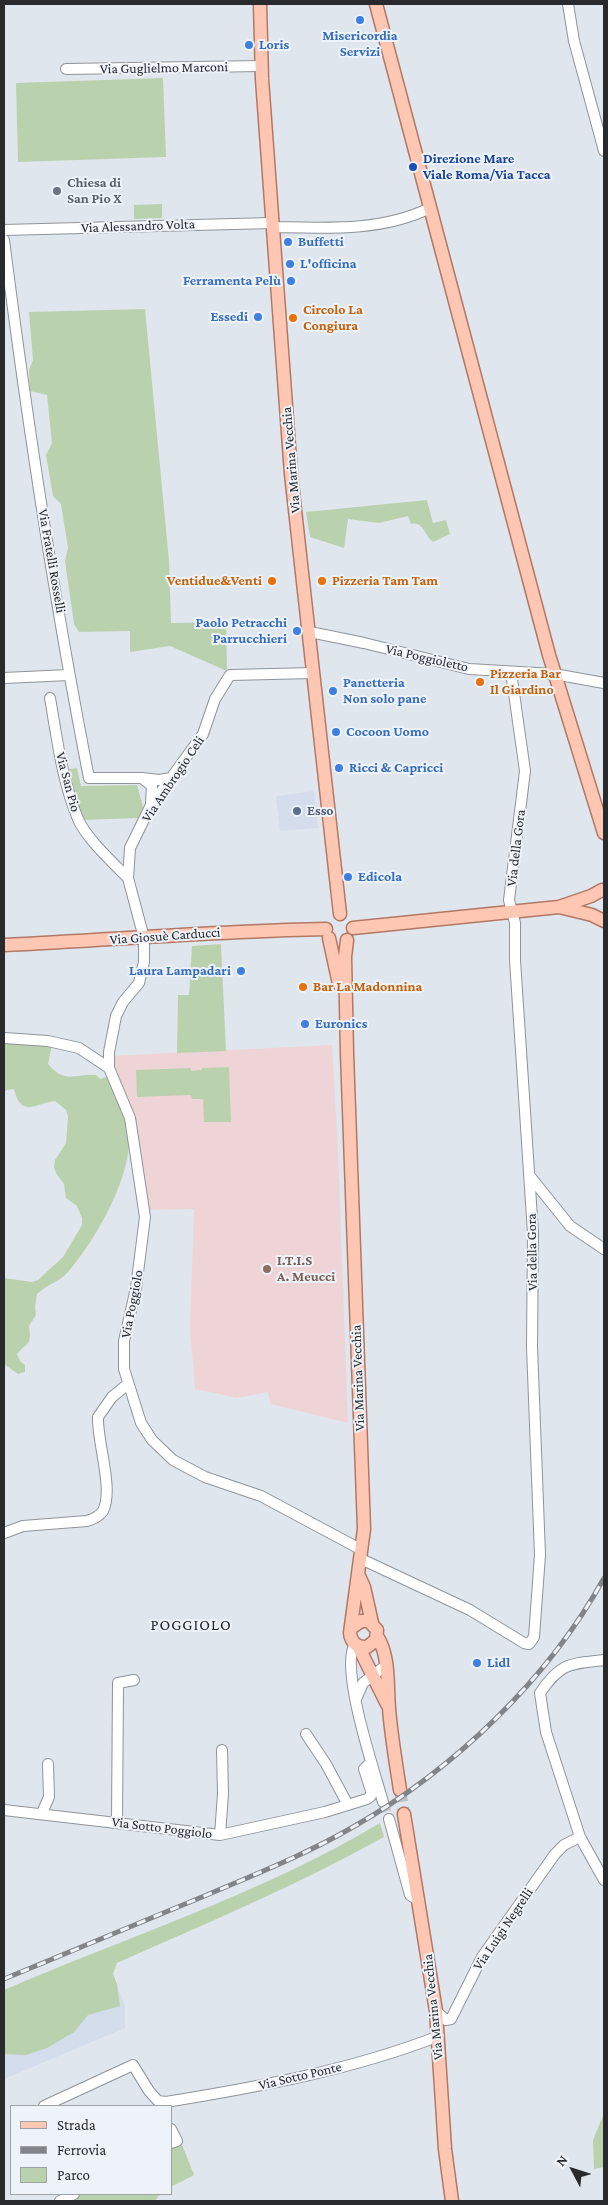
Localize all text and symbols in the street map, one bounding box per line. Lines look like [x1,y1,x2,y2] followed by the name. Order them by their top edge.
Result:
[354,14,366,26] marker: Misericordia Servizi
[322,28,398,60] place label: Misericordia Servizi
[259,37,289,53] place label: Loris
[243,39,255,51] marker: Loris
[100,58,228,78] street label: Via Guglielmo Marconi
[423,151,551,184] place label: Direzione Mare Viale Roma/Via Tacca
[407,161,419,173] marker: Direzione Mare Viale Roma/Via Tacca
[67,175,122,208] place label: Chiesa di San Pio X
[51,185,63,197] marker: Chiesa di San Pio X
[81,216,195,236] street label: Via Alessandro Volta
[298,234,344,250] place label: Buffetti
[282,236,294,248] marker: Buffetti
[300,256,357,272] place label: L'officina
[284,258,296,270] marker: L'officina
[183,273,281,289] place label: Ferramenta Pelù
[285,275,297,287] marker: Ferramenta Pelù
[303,302,363,334] place label: Circolo La Congiura
[210,309,248,325] place label: Essedi
[252,311,264,323] marker: Essedi
[287,312,299,324] marker: Circolo La Congiura
[278,406,304,514] street label: Via Marina Vecchia
[35,508,69,614] street label: Via Fratelli Rosselli
[167,573,262,589] place label: Ventidue&Venti
[332,573,438,589] place label: Pizzeria Tam Tam
[266,575,278,587] marker: Ventidue&Venti
[316,575,328,587] marker: Pizzeria Tam Tam
[196,615,287,648] place label: Paolo Petracchi Parrucchieri
[291,625,303,637] marker: Paolo Petracchi Parrucchieri
[384,640,470,676] street label: Via Poggioletto
[490,666,561,699] place label: Pizzeria Bar Il Giardino
[343,675,427,708] place label: Panetteria Non solo pane
[474,676,486,688] marker: Pizzeria Bar Il Giardino
[327,685,339,697] marker: Panetteria Non solo pane
[346,724,429,740] place label: Cocoon Uomo
[330,726,342,738] marker: Cocoon Uomo
[138,733,208,825] street label: Via Ambrogio Celi
[52,750,84,814] street label: Via San Pio
[349,760,443,776] place label: Ricci & Capricci
[333,762,345,774] marker: Ricci & Capricci
[307,803,334,819] place label: Esso
[291,805,303,817] marker: Esso
[503,809,529,887] street label: Via della Gora
[358,869,402,885] place label: Edicola
[342,871,354,883] marker: Edicola
[109,924,221,948] street label: Via Giosuè Carducci
[129,963,231,979] place label: Laura Lampadari
[235,965,247,977] marker: Laura Lampadari
[313,979,422,995] place label: Bar La Madonnina
[297,981,309,993] marker: Bar La Madonnina
[315,1016,367,1032] place label: Euronics
[299,1018,311,1030] marker: Euronics
[523,1213,541,1291] street label: Via della Gora
[277,1253,335,1285] place label: I.T.I.S A. Meucci
[261,1263,273,1275] marker: I.T.I.S A. Meucci
[117,1269,147,1339] street label: Via Poggiolo
[348,1324,368,1432] street label: Via Marina Vecchia
[149,1615,233,1635] district label: POGGIOLO
[487,1655,510,1671] place label: Lidl
[471,1657,483,1669] marker: Lidl
[111,1813,213,1843] street label: Via Sotto Poggiolo
[469,1885,537,1973] street label: Via Luigi Negrelli
[419,1953,447,2061] street label: Via Marina Vecchia
[257,2058,343,2094] street label: Via Sotto Ponte
[10,2105,172,2195] legend
[57,2117,96,2133] text: Strada
[57,2142,106,2158] text: Ferrovia
[548,2145,598,2195] north arrow
[552,2152,571,2169] text: N
[57,2167,90,2183] text: Parco

